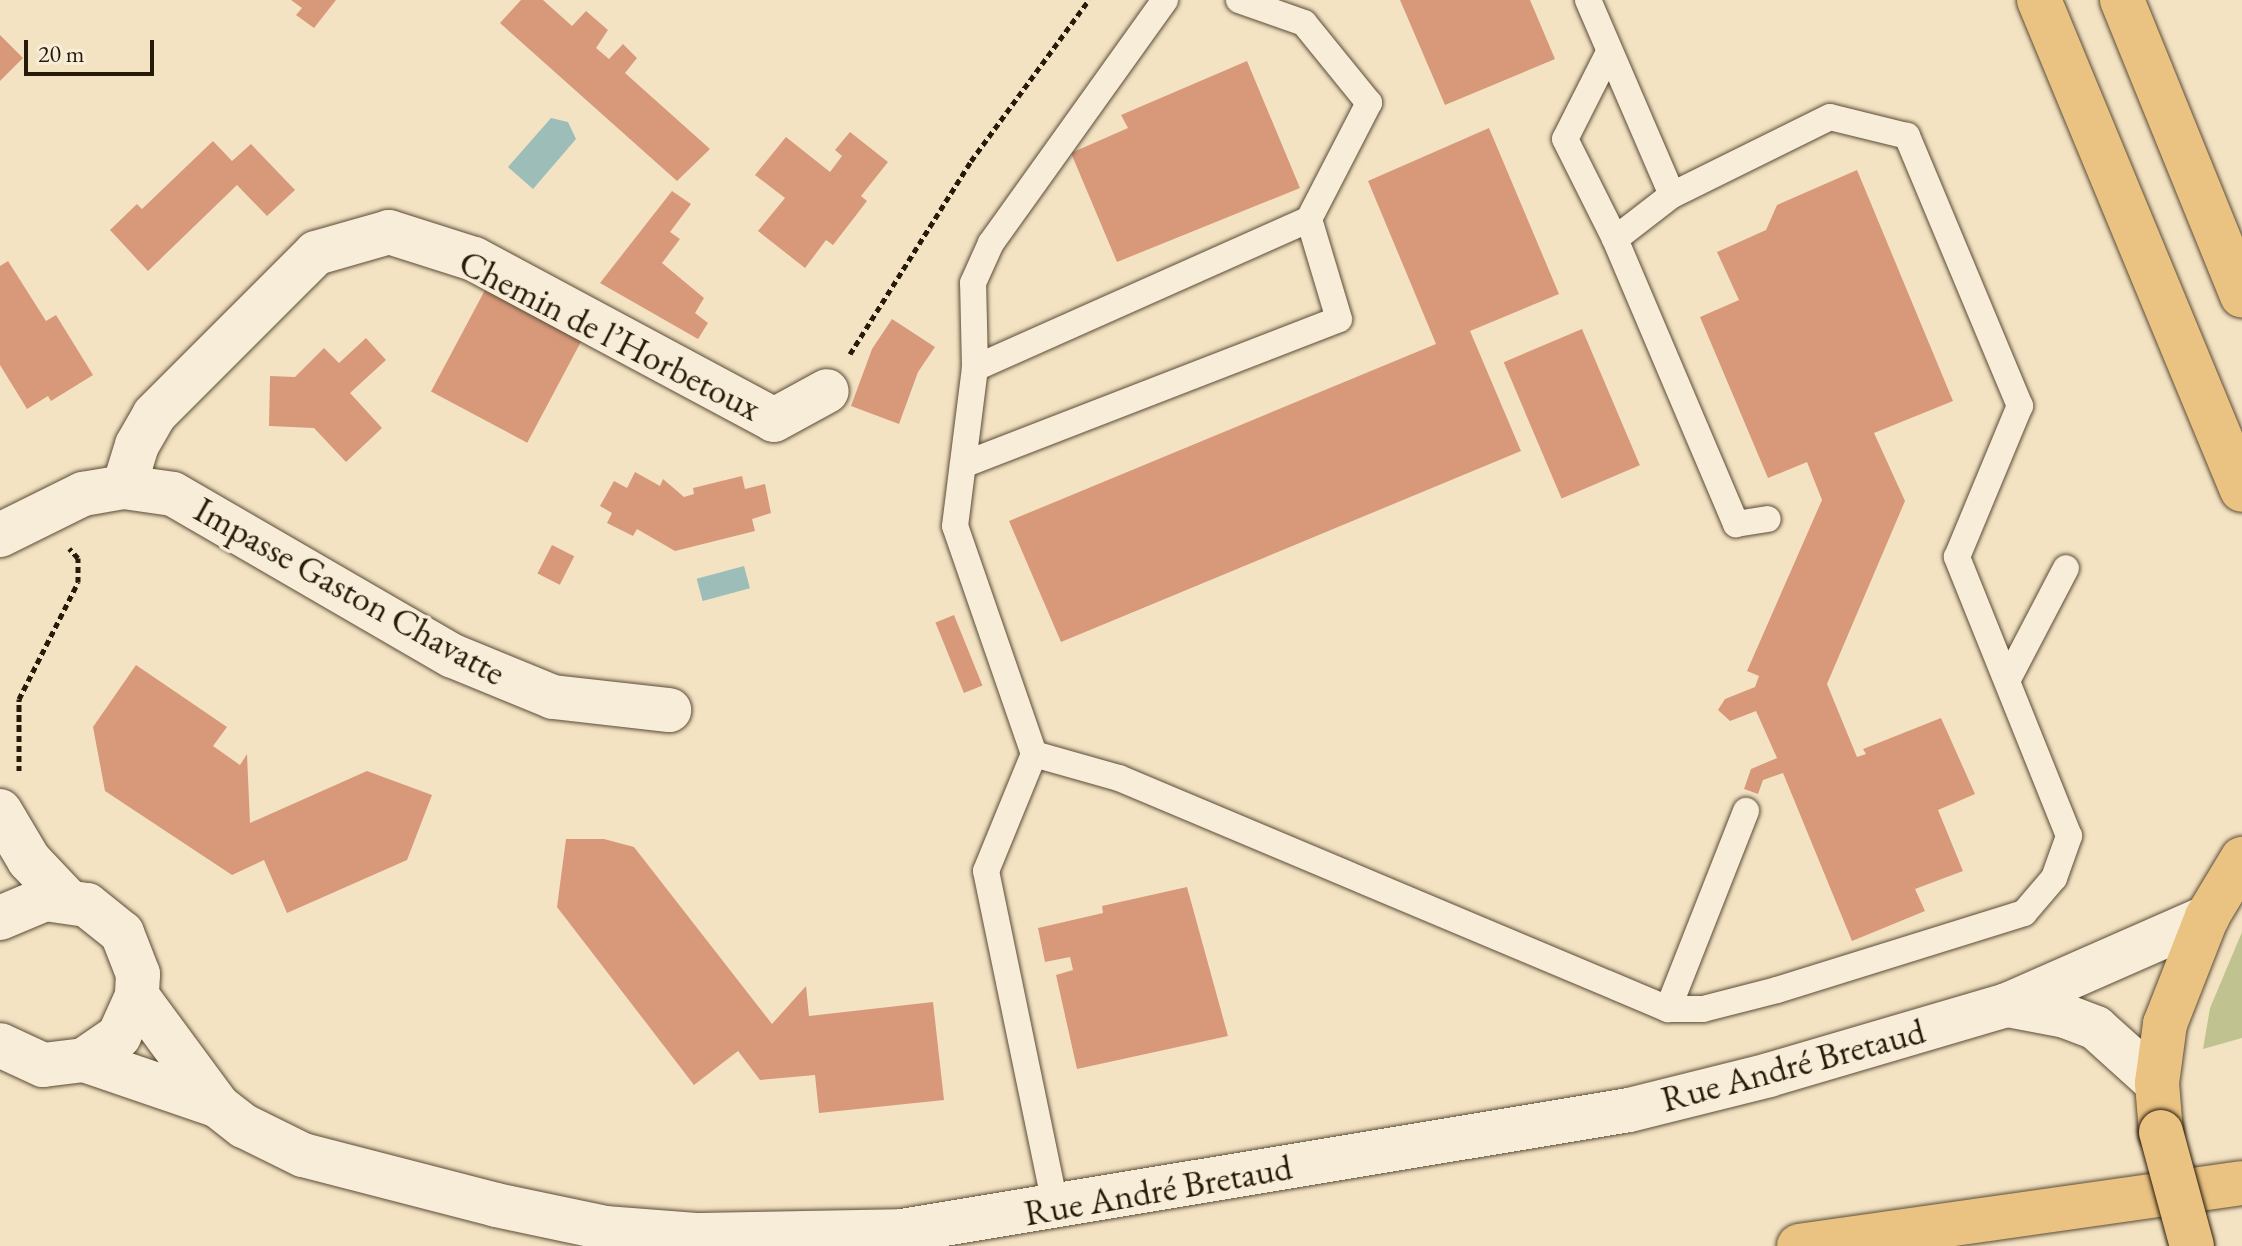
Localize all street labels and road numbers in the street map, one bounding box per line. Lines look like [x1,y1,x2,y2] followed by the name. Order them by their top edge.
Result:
[452,240,768,430] street label: Chemin de l’Horbetoux
[187,488,513,694] street label: Impasse Gaston Chavatte
[1656,1009,1930,1121] street label: Rue André Bretaud
[1021,1145,1295,1235] street label: Rue André Bretaud

